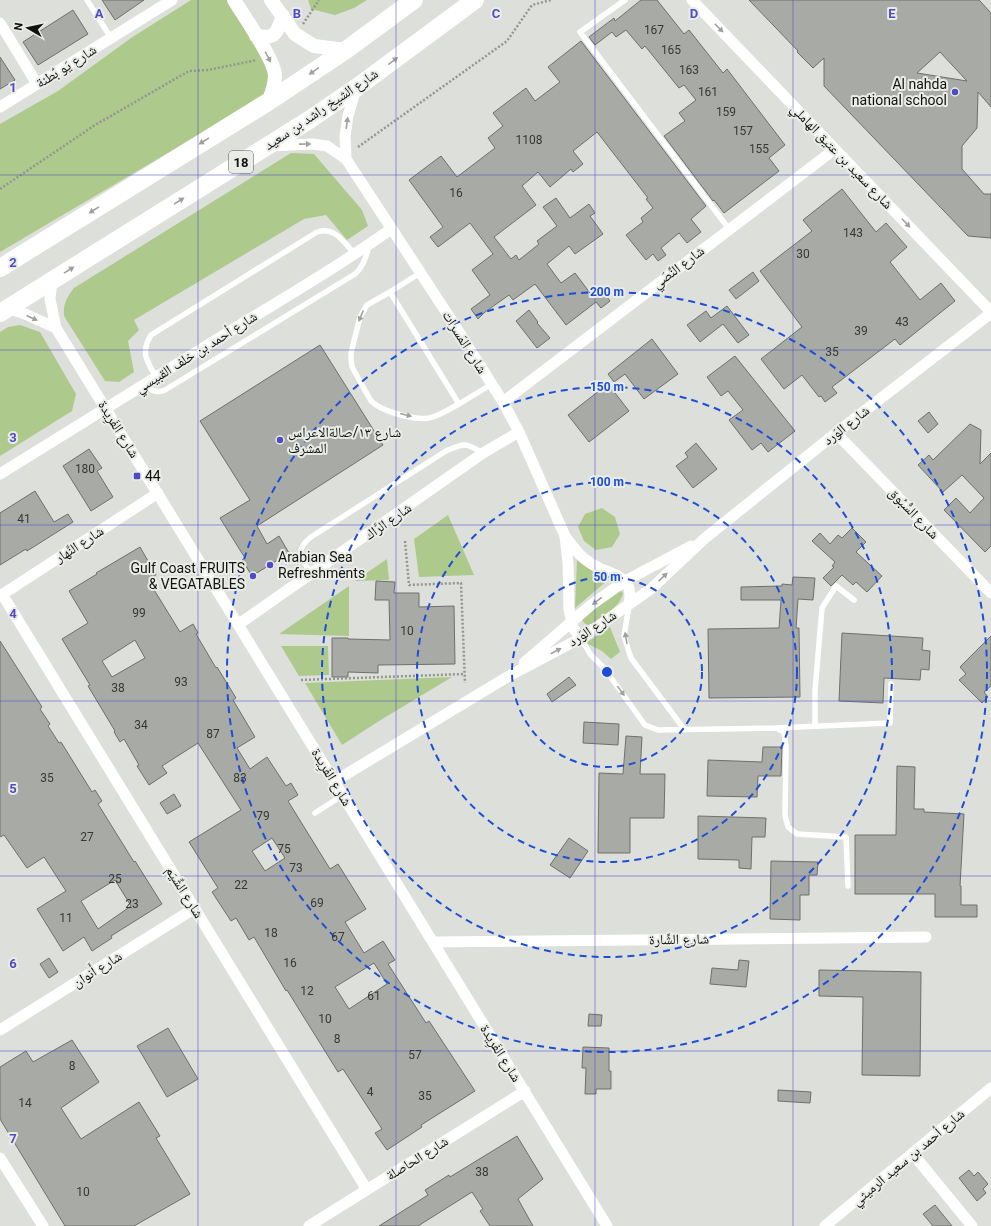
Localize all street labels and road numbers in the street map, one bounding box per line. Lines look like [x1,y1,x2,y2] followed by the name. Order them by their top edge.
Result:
[33,41,100,92] street label: شارع يَو بُطنة
[261,65,382,155] street label: شارع الشيخ راشد بن سعيد
[785,100,896,214] street label: شارع سعيد بن عتيق الهاملي
[229,151,253,173] road number: 18
[649,242,709,295] street label: شارع النِّصَي
[132,308,262,399] street label: شارع أحمد بن خلف القبيسي
[438,308,491,378] street label: شارع المَسرات
[92,397,143,462] street label: شارع الفَرِيدة
[820,402,873,450] street label: شارع الوَرد
[884,484,942,543] street label: شارع السُّبُوق
[362,499,416,544] street label: شارع الرَّاك
[51,522,107,568] street label: شارع النَّهار
[565,607,620,651] street label: شارع الوَرد
[306,745,355,810] street label: شارع الفَرِيدة
[161,863,207,922] street label: شارع الشِّيَم
[649,930,709,950] street label: شارع الشَّارة
[68,945,126,992] street label: شارع أَنوان
[474,1021,525,1086] street label: شارع الفَرِيدة
[848,1105,970,1211] street label: شارع أحمد بن سعيد الرميثي
[383,1133,452,1185] street label: شارع الحاصلة

